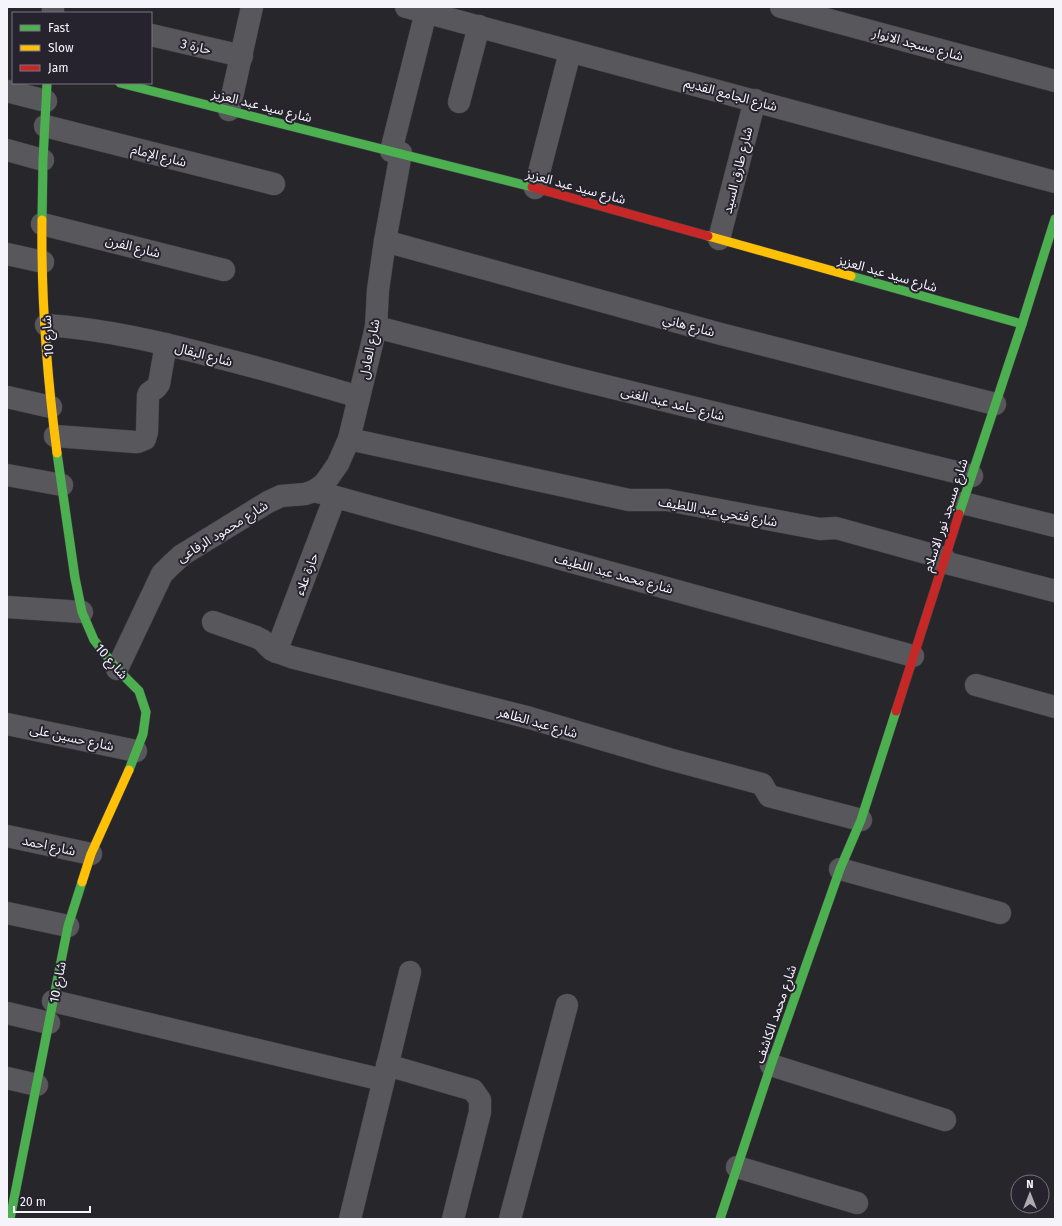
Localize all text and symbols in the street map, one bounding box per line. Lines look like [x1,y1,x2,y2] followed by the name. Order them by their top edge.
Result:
[12,12,152,84] legend
[48,21,70,35] text: Fast
[869,25,965,67] street label: شارع مسجد الانوار
[179,36,213,57] street label: حارة 3
[48,41,74,55] text: Slow
[48,61,68,75] text: Jam
[682,75,779,117] street label: شارع الجامع القديم
[209,86,313,128] street label: شارع سيد عبد العزيز
[719,125,758,216] street label: شارع طارق السيد
[129,141,188,172] street label: شارع الإمام
[523,166,627,210] street label: شارع سيد عبد العزيز
[103,232,162,263] street label: شارع الفرن
[835,252,939,298] street label: شارع سيد عبد العزيز
[661,311,716,343] street label: شارع هاني
[39,314,59,357] street label: شارع 10
[356,318,386,381] street label: شارع العادل
[173,340,234,372] street label: شارع البقال
[619,383,726,427] street label: شارع حامد عبد الغنى
[920,457,974,575] street label: شارع مسجد نور الاسلام
[657,494,779,532] street label: شارع فتحي عبد اللطيف
[174,497,272,568] street label: شارع محمود الرفاعى
[552,550,675,599] street label: شارع محمد عبد اللطيف
[292,551,321,597] street label: حارة علاء
[90,641,131,684] street label: شارع 10
[494,704,579,744] street label: شارع عبد الظاهر
[28,721,115,757] street label: شارع حسين على
[20,833,77,861] street label: شارع احمد
[46,960,72,1005] street label: شارع 10
[752,963,802,1066] street label: شارع محمد الكاشف
[1010,1174,1050,1214] north arrow
[1026,1178,1034,1191] text: N
[14,1188,90,1214] scale bar
[20,1195,46,1209] text: 20 m

